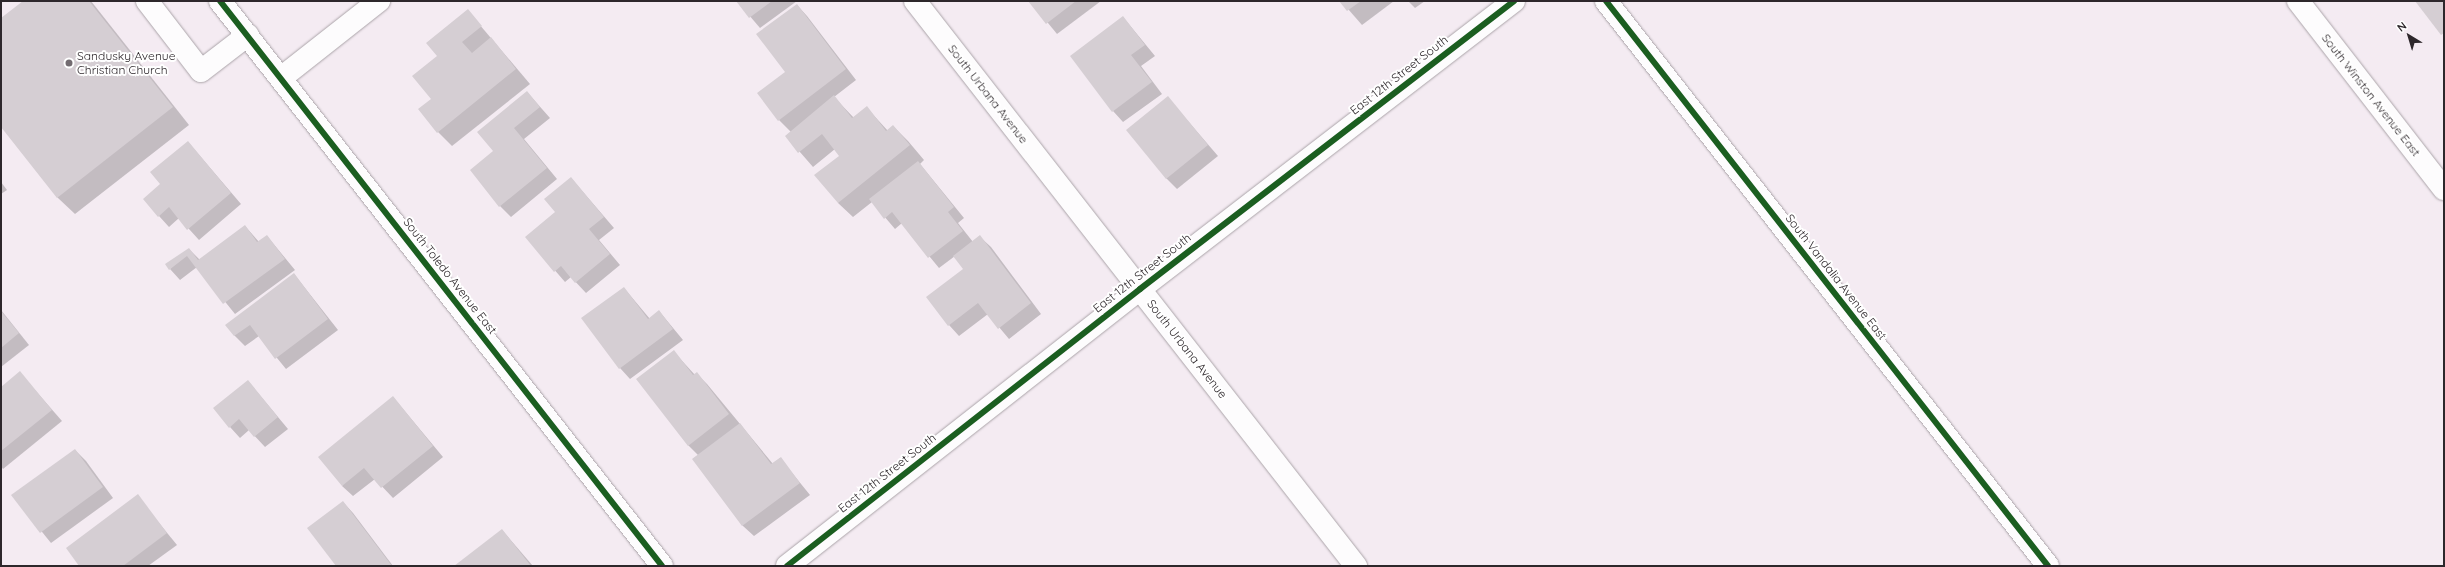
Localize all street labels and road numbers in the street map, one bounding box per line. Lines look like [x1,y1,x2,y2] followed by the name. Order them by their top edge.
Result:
[2319,31,2423,159] street label: South Winston Avenue East
[1347,32,1451,118] street label: East 12th Street South
[945,42,1031,146] street label: South Urbana Avenue
[1782,211,1890,343] street label: South Vandalia Avenue East
[400,215,500,337] street label: South Toledo Avenue East
[1090,230,1194,316] street label: East 12th Street South
[1144,297,1230,401] street label: South Urbana Avenue
[835,430,939,516] street label: East 12th Street South

